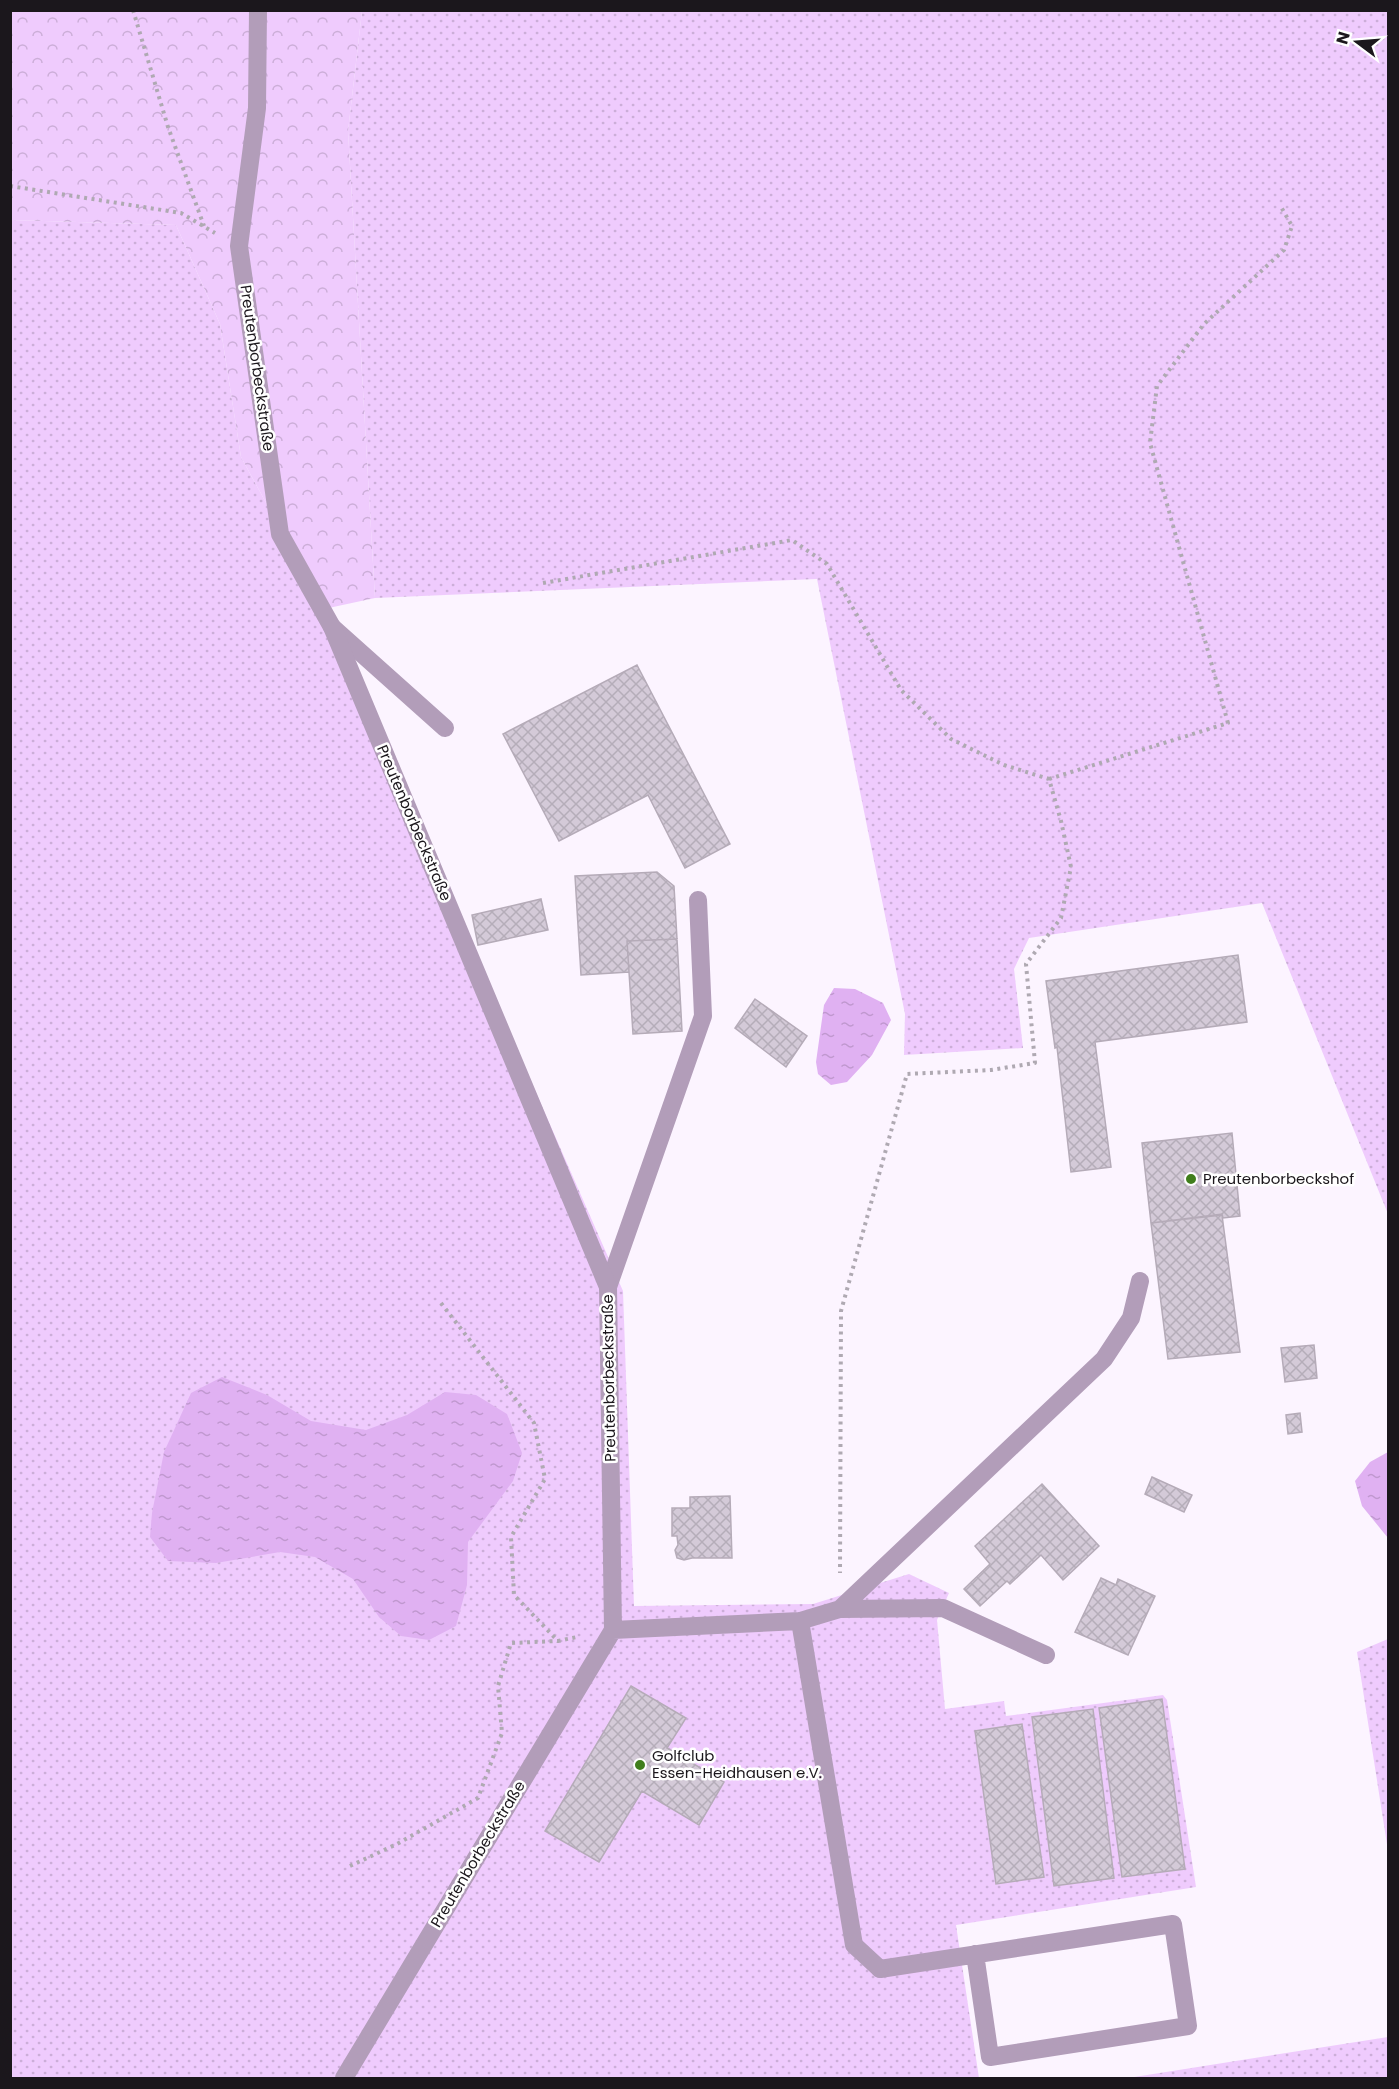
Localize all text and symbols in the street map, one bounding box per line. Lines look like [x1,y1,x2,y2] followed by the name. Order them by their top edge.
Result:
[1327,12,1387,72] north arrow
[1330,29,1356,47] text: N
[235,283,280,452] street label: Preutenborbeckstraße
[372,742,457,904] street label: Preutenborbeckstraße
[1203,1168,1354,1189] place label: Preutenborbeckshof
[1184,1172,1198,1186] marker: Preutenborbeckshof
[597,1294,620,1462] street label: Preutenborbeckstraße
[652,1745,822,1783] place label: Golfclub Essen-Heidhausen e.V.
[633,1758,647,1772] marker: Golfclub Essen-Heidhausen e.V.
[425,1776,530,1931] street label: Preutenborbeckstraße

